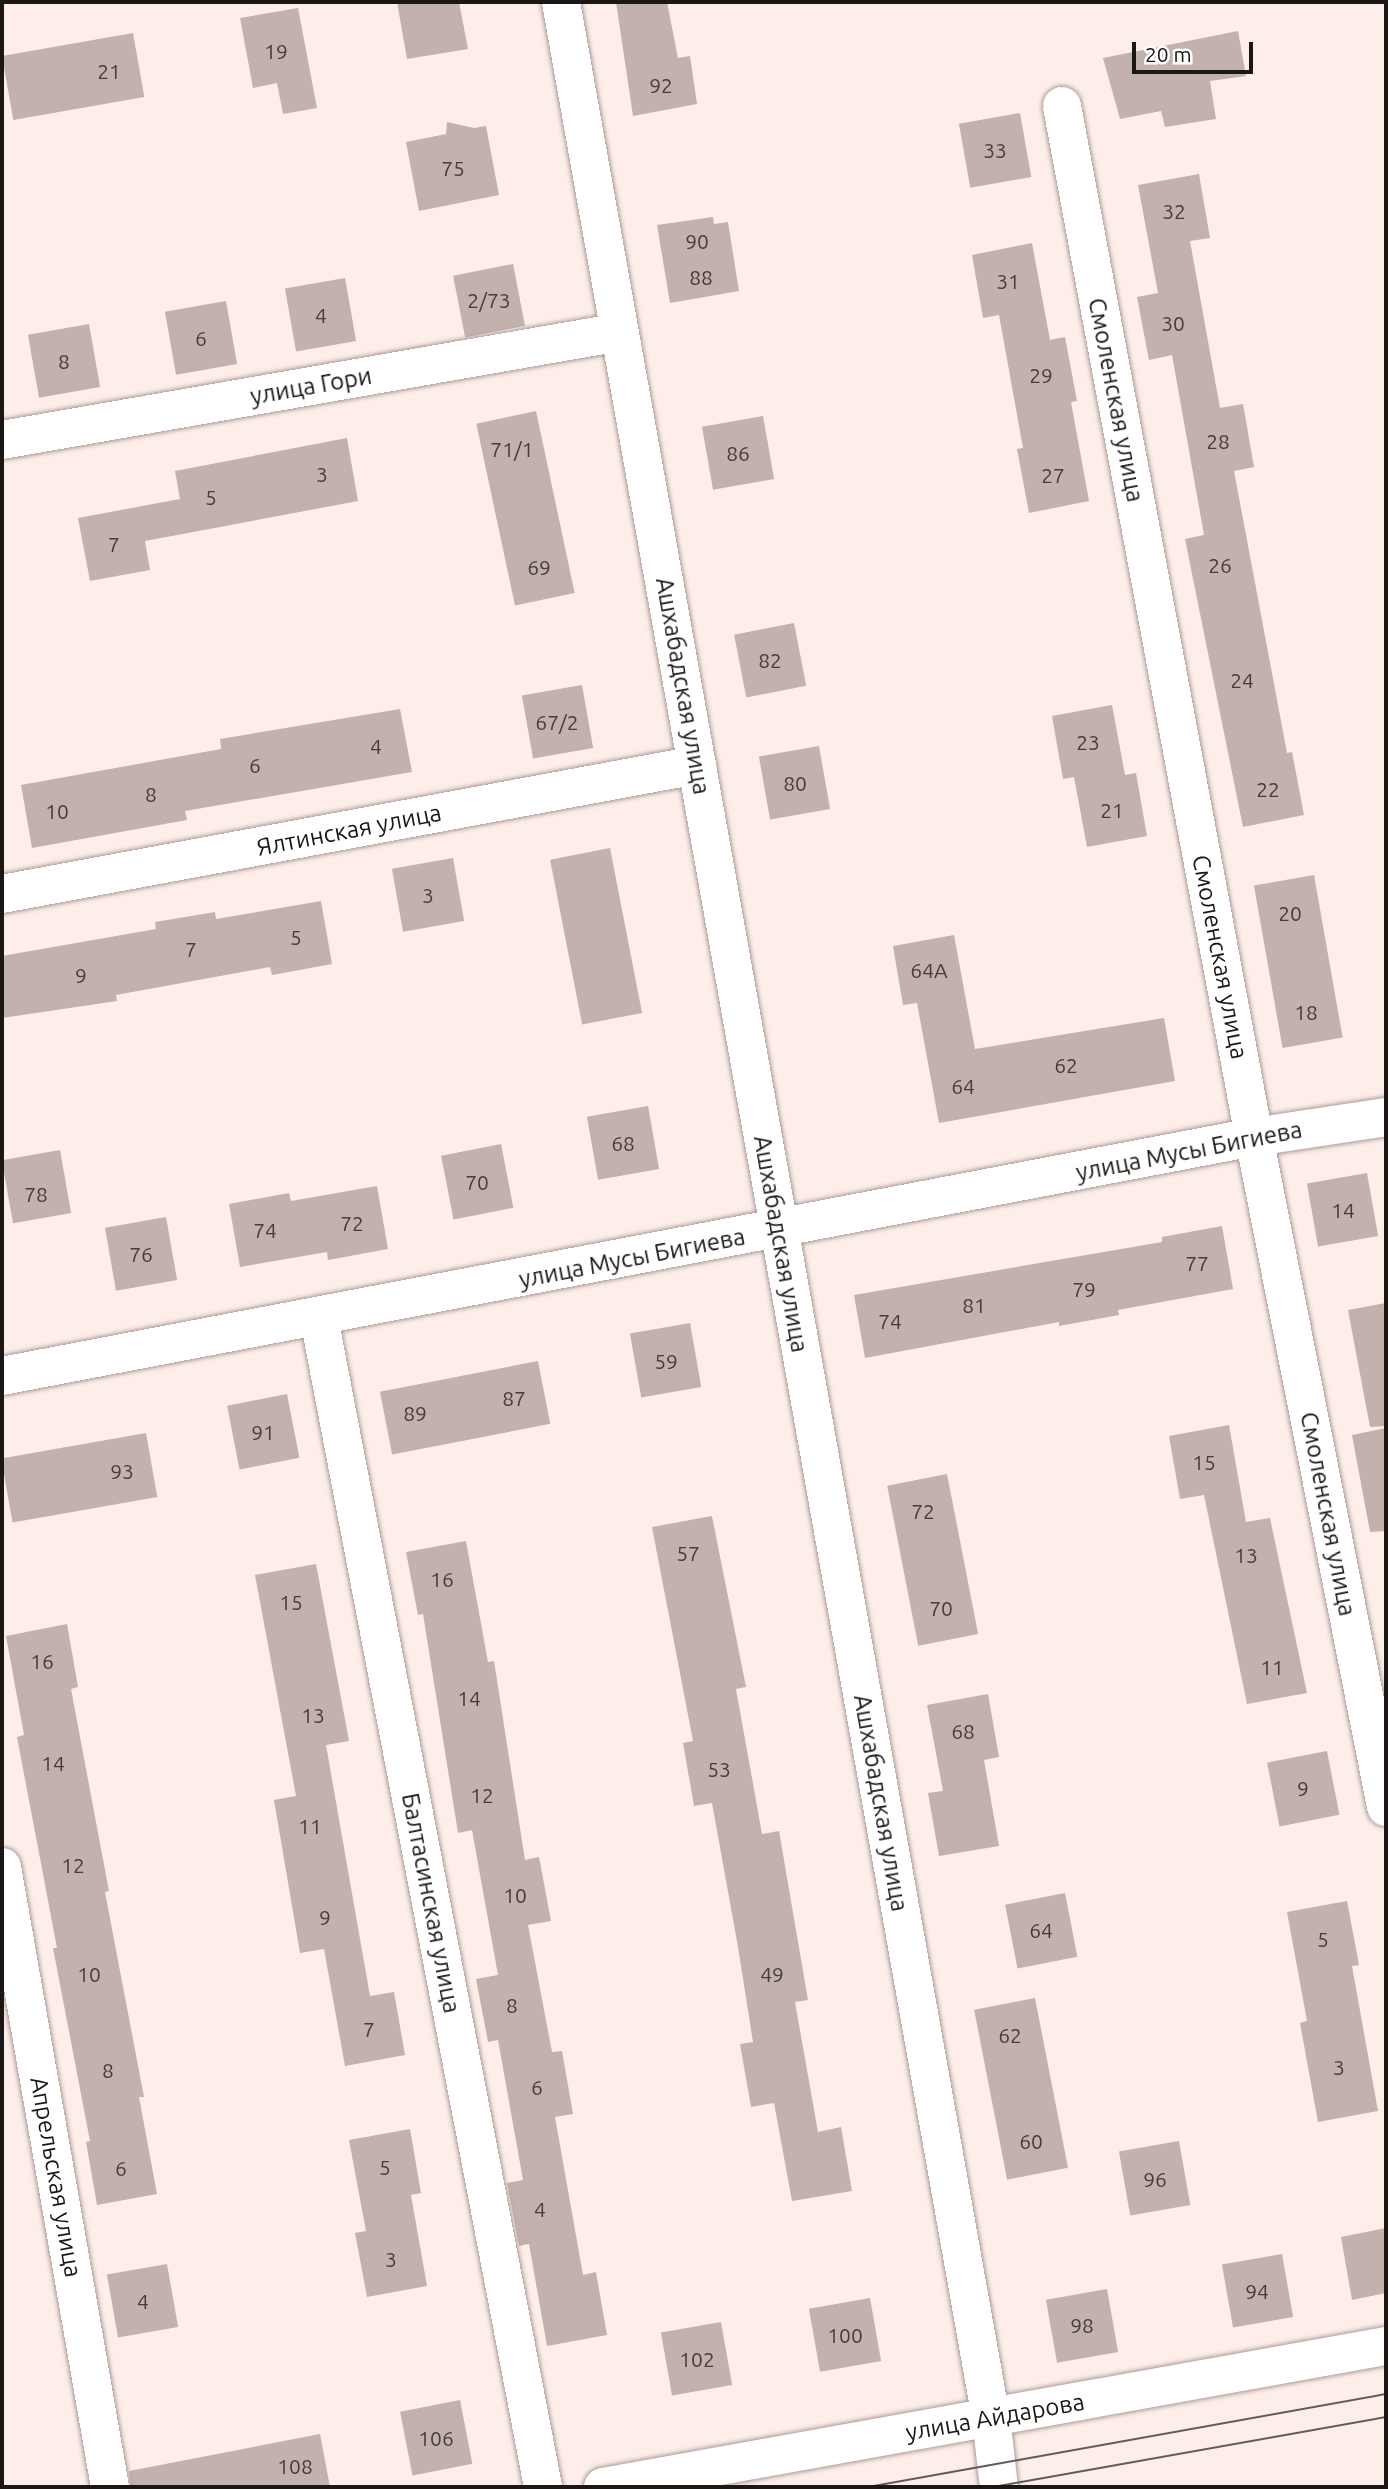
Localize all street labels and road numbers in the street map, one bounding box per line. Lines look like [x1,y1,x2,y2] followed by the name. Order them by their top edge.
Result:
[1082,295,1150,505] street label: Смоленская улица
[248,361,374,411] street label: улица Гори
[650,575,716,797] street label: Ашхабадская улица
[254,798,444,862] street label: Ялтинская улица
[1186,852,1254,1062] street label: Смоленская улица
[1073,1115,1305,1187] street label: улица Мусы Бигиева
[748,1133,814,1355] street label: Ашхабадская улица
[516,1222,748,1294] street label: улица Мусы Бигиева
[1294,1409,1362,1619] street label: Смоленская улица
[848,1692,914,1914] street label: Ашхабадская улица
[396,1791,466,2015] street label: Балтасинская улица
[24,2075,88,2279] street label: Апрельская улица
[903,2387,1087,2447] street label: улица Айдарова

